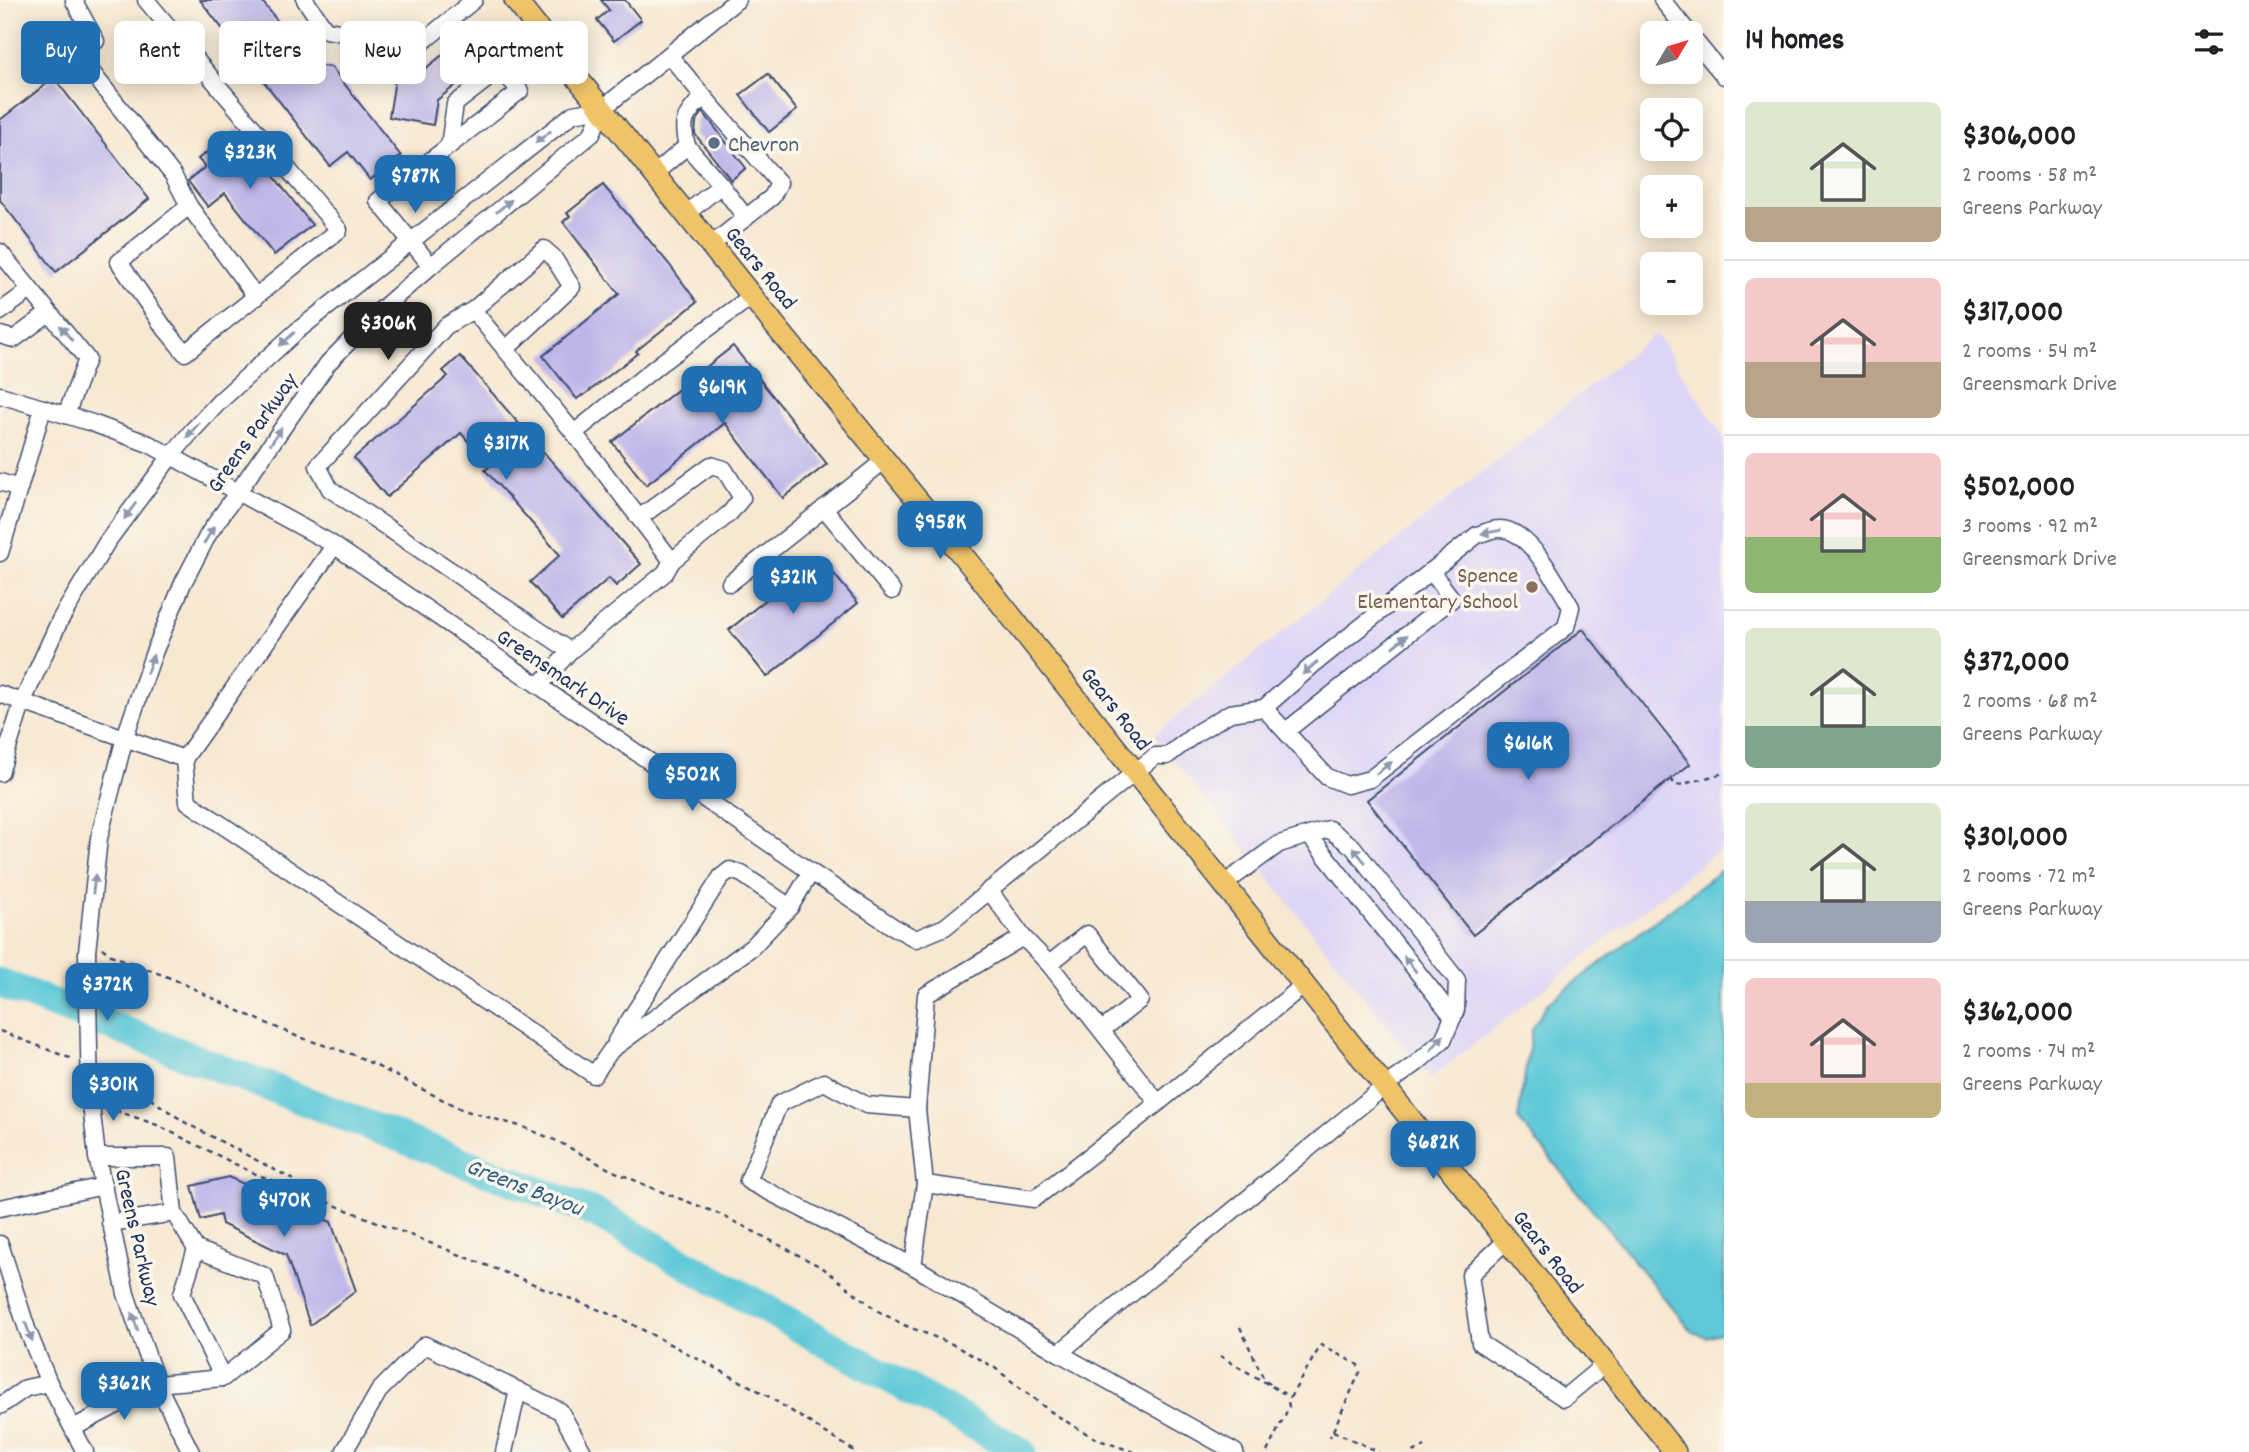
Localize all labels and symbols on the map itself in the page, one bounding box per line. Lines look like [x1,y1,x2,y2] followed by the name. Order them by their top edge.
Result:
[1640,21,1703,84] north arrow
[534,130,552,145] one-way arrow
[728,130,799,163] place label: Chevron
[201,132,299,191] pin: $323K
[706,135,722,151] marker: Chevron
[366,156,464,215] pin: $787K
[494,199,512,214] one-way arrow
[715,220,803,318] street label: Gears Road
[339,302,437,362] pin: $306K
[59,325,74,342] one-way arrow
[278,331,296,347] one-way arrow
[673,366,771,426] pin: $619K
[200,367,308,501] street label: Greens Parkway
[185,421,201,439] one-way arrow
[457,422,555,482] pin: $317K
[269,426,282,446] one-way arrow
[124,502,138,520] one-way arrow
[891,502,989,561] pin: $958K
[203,526,215,545] one-way arrow
[1480,527,1502,538] one-way arrow
[744,556,842,616] pin: $321K
[1357,561,1519,620] place label: Spence Elementary School
[1524,579,1540,595] marker: Spence Elementary School
[489,622,635,736] street label: Greensmark Drive
[1391,634,1408,649] one-way arrow
[145,653,156,674] one-way arrow
[1302,660,1320,675] one-way arrow
[1071,661,1158,759] street label: Gears Road
[1479,722,1577,782] pin: $616K
[643,754,741,813] pin: $502K
[1374,761,1392,776] one-way arrow
[1351,846,1366,864] one-way arrow
[88,873,99,895] one-way arrow
[1403,955,1418,973] one-way arrow
[58,964,156,1023] pin: $372K
[1430,1034,1445,1052] one-way arrow
[64,1064,162,1123] pin: $301K
[1384,1122,1482,1181] pin: $682K
[461,1151,589,1227] water label: Greens Bayou
[104,1166,168,1310] street label: Greens Parkway
[235,1180,333,1239] pin: $470K
[1503,1204,1590,1302] street label: Gears Road
[130,1311,140,1332] one-way arrow
[23,1322,34,1343] one-way arrow
[75,1362,173,1422] pin: $362K

